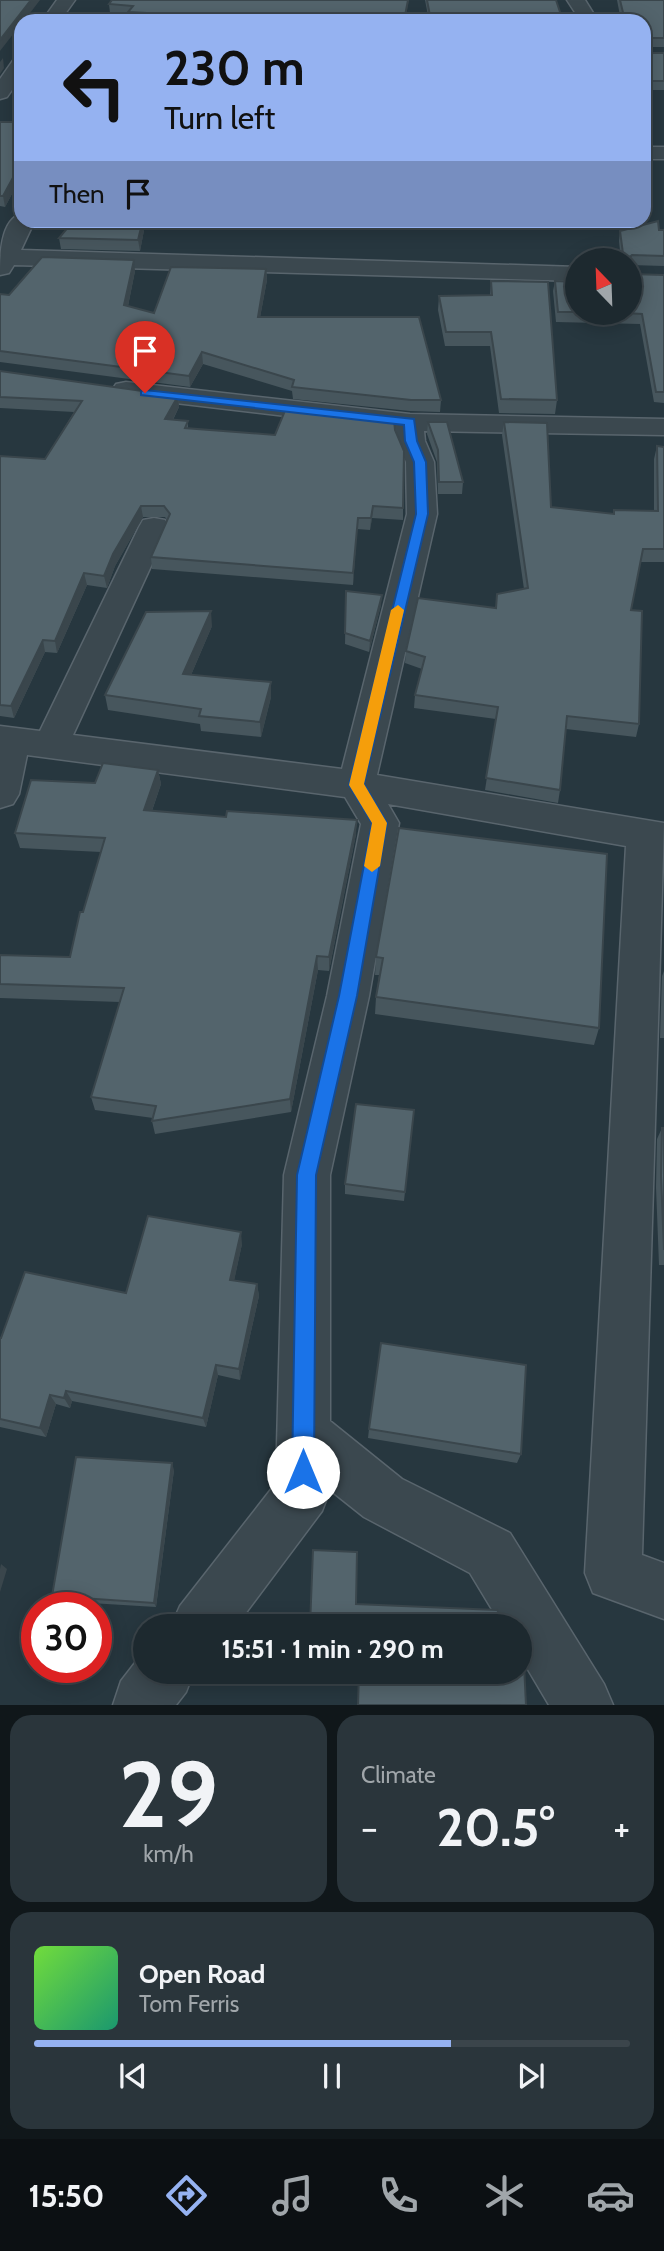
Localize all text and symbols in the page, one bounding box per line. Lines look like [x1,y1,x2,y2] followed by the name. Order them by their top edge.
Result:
[164,38,305,97] text: 230 m
[49,42,140,133] icon: left
[164,98,275,137] text: Turn left
[119,175,157,213] icon: arrive
[49,178,105,210] text: Then
[565,248,642,326] north arrow
[565,248,642,325] map controls
[115,321,175,393] pin
[126,332,164,370] icon: arrive
[266,1435,340,1509] position arrow
[21,1592,112,1683] speed limit sign: 30
[221,1633,444,1665] text: 15:51 · 1 min · 290 m
[119,1739,218,1850] text: 29
[361,1761,436,1789] text: Climate
[436,1796,555,1859] text: 20.5°
[361,1804,378,1851] text: −
[613,1804,630,1851] text: +
[143,1840,194,1868] text: km/h
[139,1958,265,1990] text: Open Road
[139,1990,239,2018] text: Tom Ferris
[114,2057,152,2095] icon: previous
[313,2057,351,2095] icon: pause
[512,2057,550,2095] icon: next
[162,2171,211,2220] icon: directions
[268,2171,317,2220] icon: music
[374,2171,423,2220] icon: phone
[480,2171,529,2220] icon: climate
[586,2171,635,2220] icon: car
[29,2176,104,2215] text: 15:50

